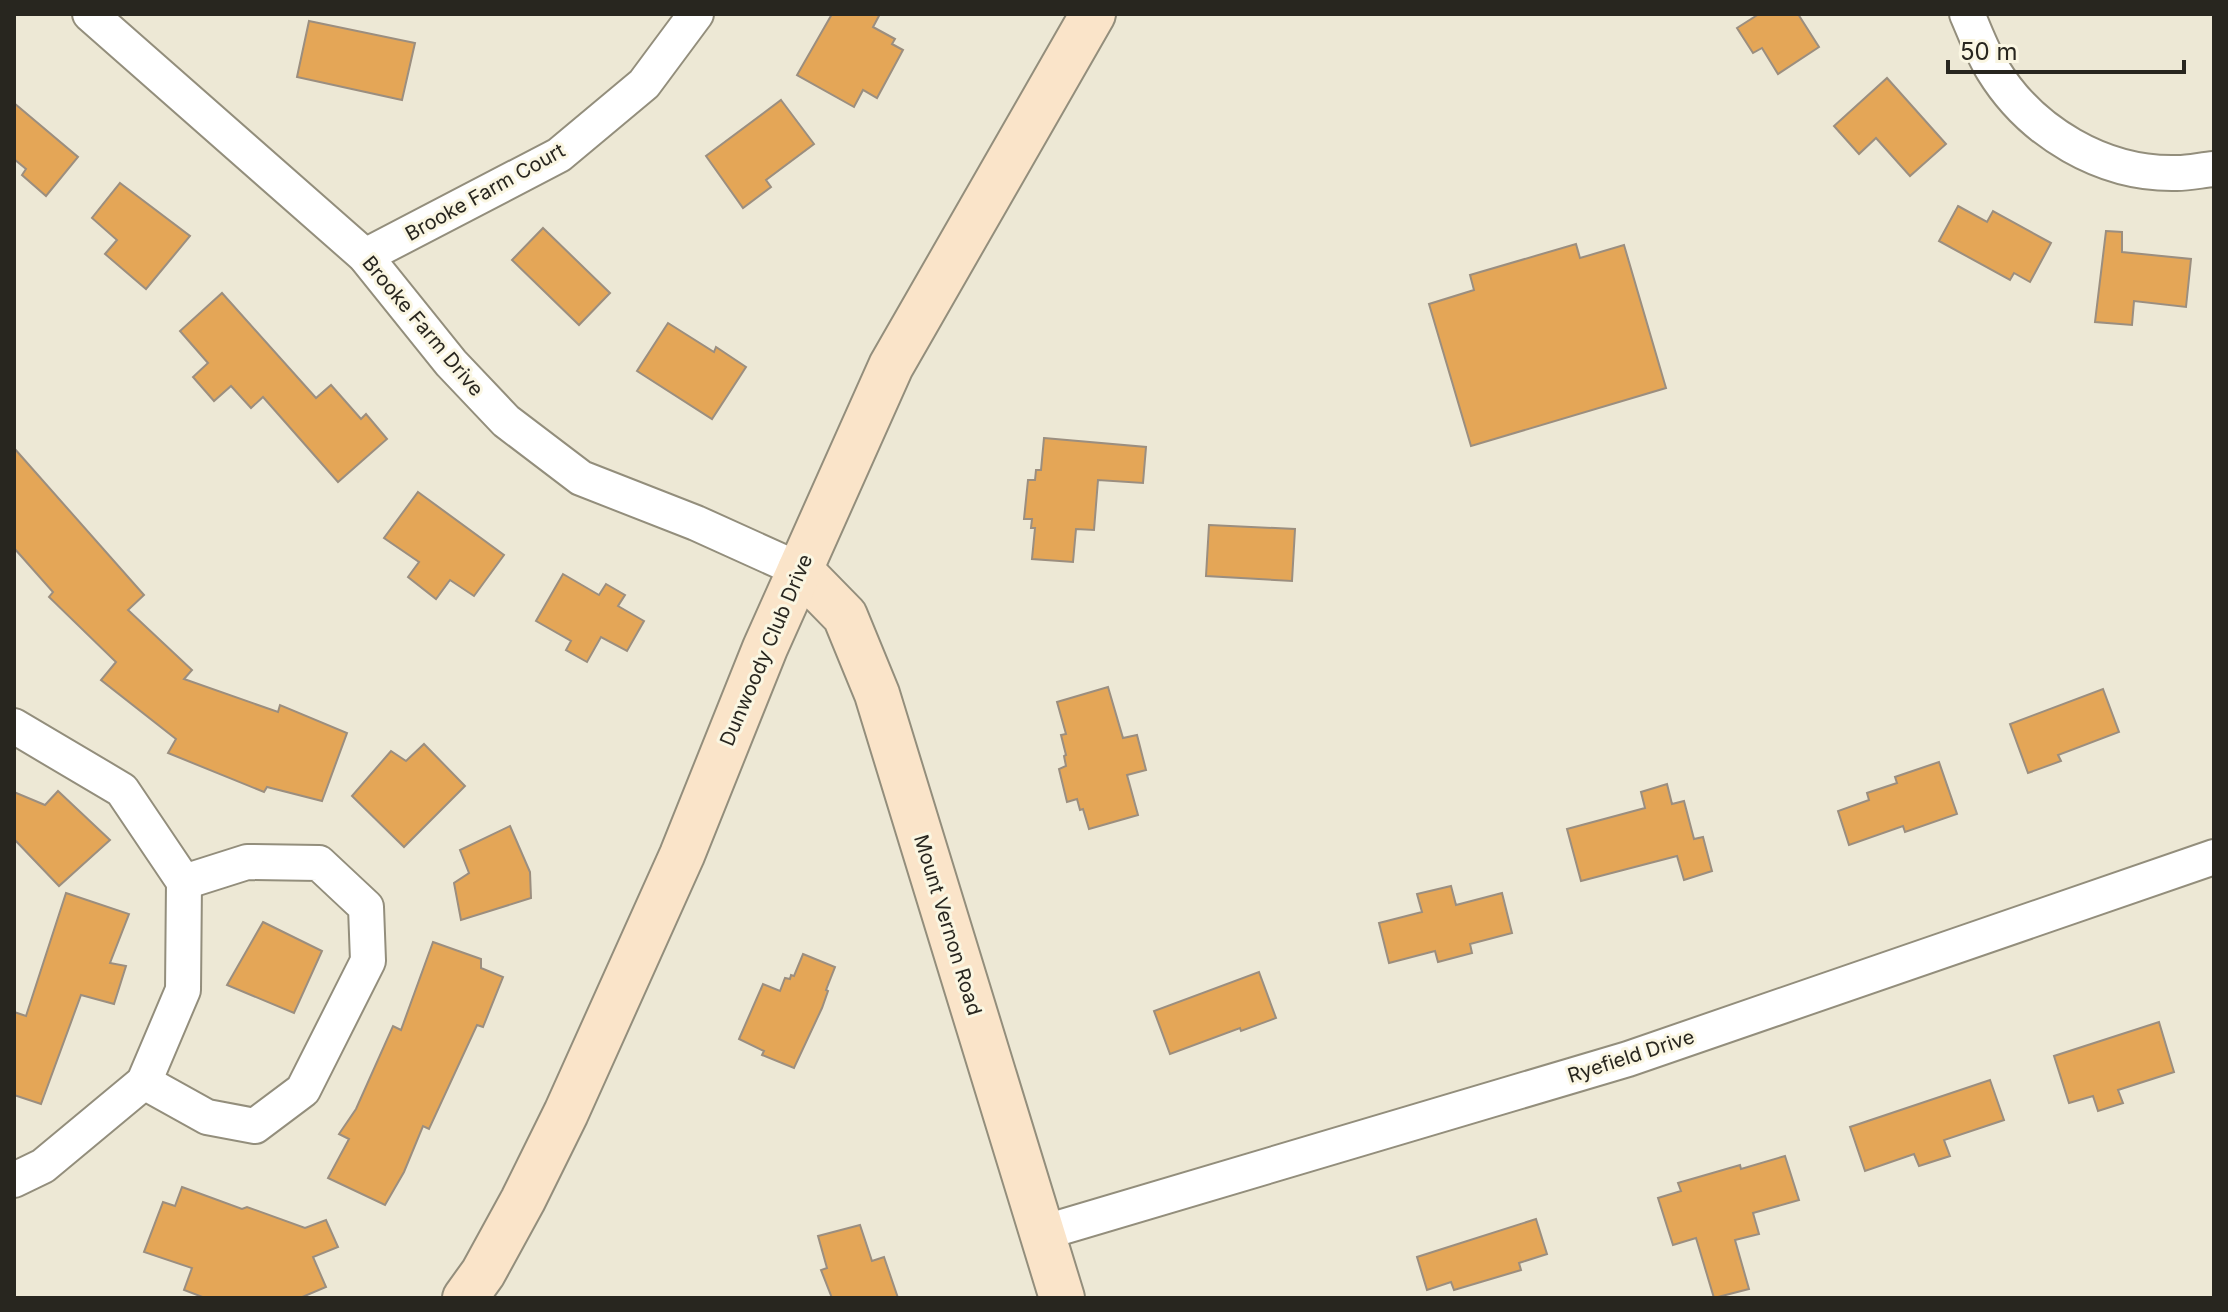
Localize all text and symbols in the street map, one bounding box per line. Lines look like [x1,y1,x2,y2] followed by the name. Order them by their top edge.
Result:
[1948,24,2184,74] scale bar
[1960,37,2018,66] text: 50 m
[401,138,569,246] street label: Brooke Farm Court
[357,251,489,401] street label: Brooke Farm Drive
[715,550,817,750] street label: Dunwoody Club Drive
[909,832,987,1018] street label: Mount Vernon Road
[1565,1024,1697,1088] street label: Ryefield Drive

